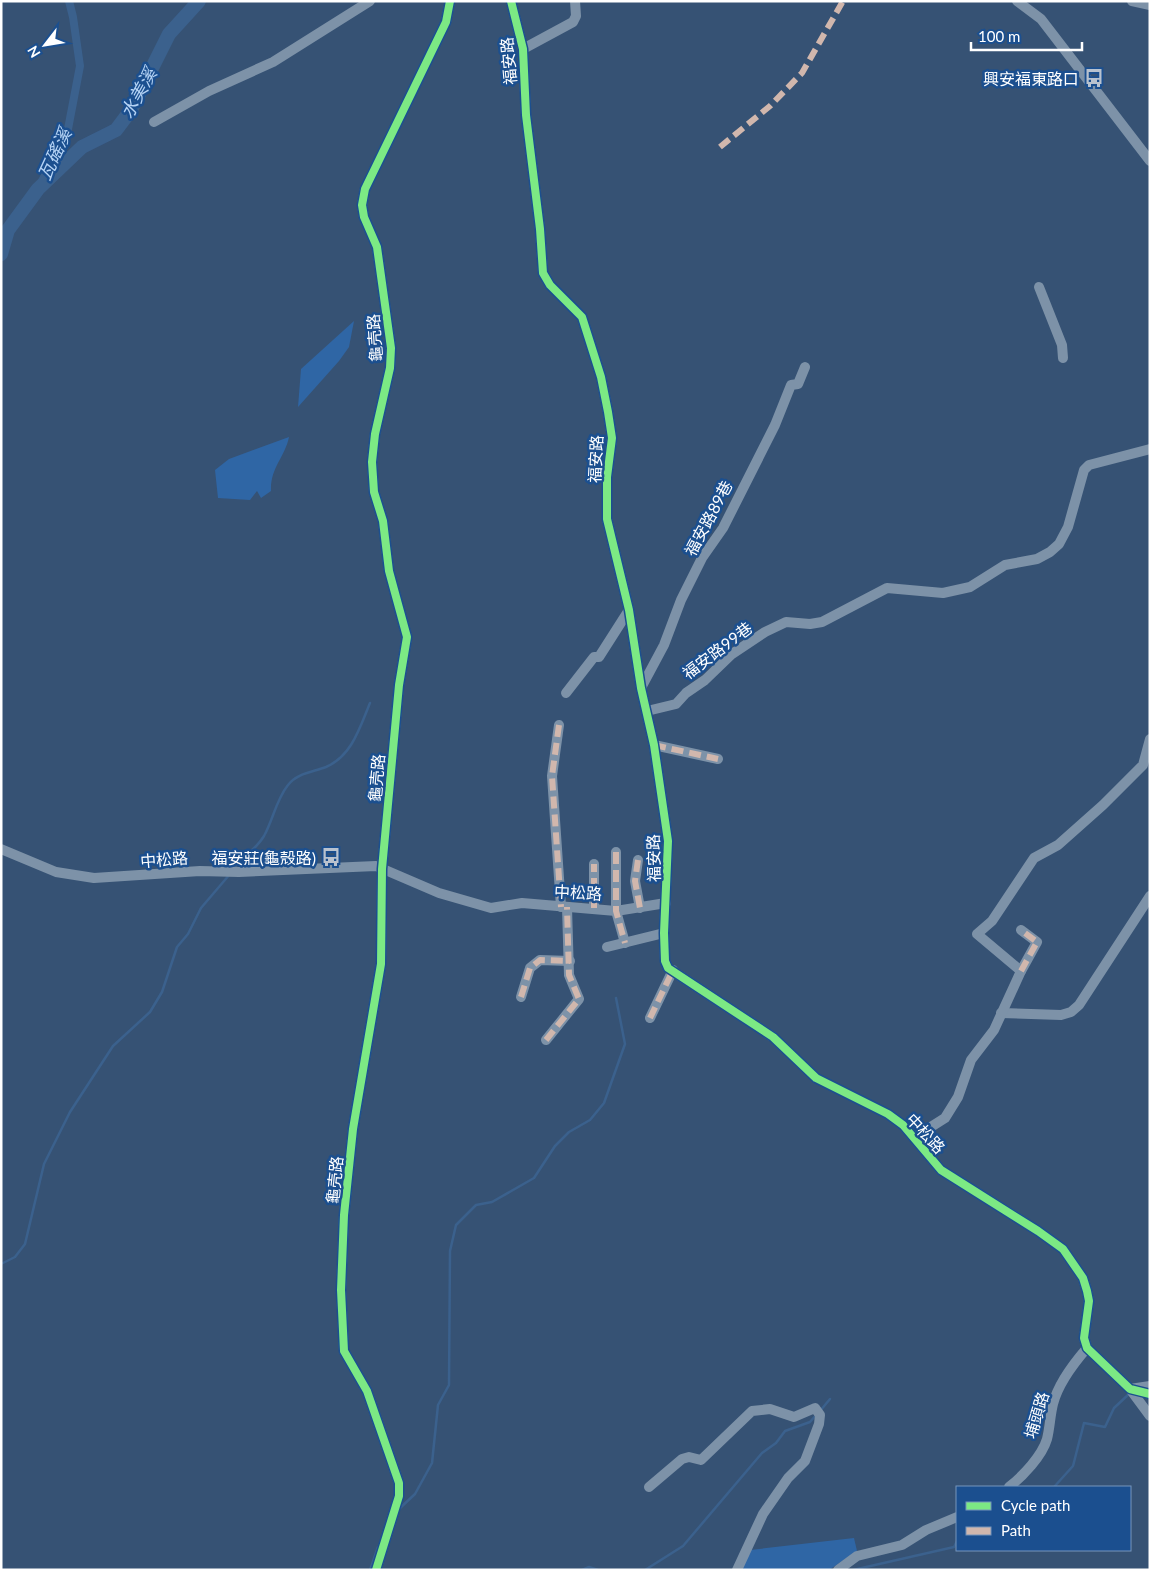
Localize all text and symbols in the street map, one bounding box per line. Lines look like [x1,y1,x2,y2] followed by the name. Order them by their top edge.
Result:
[20,20,70,70] north arrow
[971,20,1082,52] scale bar
[978,27,1020,45] text: 100 m
[496,36,520,86] street label: 福安路
[23,43,43,61] text: N
[115,61,162,122] water label: 水美溪
[1083,67,1105,89] bus stop icon: 興安福東路口
[983,69,1079,88] place label: 興安福東路口
[33,122,77,183] water label: 瓦磘溪
[363,313,385,363] street label: 龜壳路
[584,435,606,483] street label: 福安路
[680,477,736,559] street label: 福安路89巷
[678,618,756,682] street label: 福安路99巷
[364,753,388,803] street label: 龜壳路
[643,834,663,882] street label: 福安路
[320,846,342,868] bus stop icon: 福安莊(龜殼路)
[139,847,189,871] street label: 中松路
[211,848,316,867] place label: 福安莊(龜殼路)
[554,881,602,903] street label: 中松路
[903,1109,949,1157] street label: 中松路
[322,1155,346,1205] street label: 龜壳路
[1020,1389,1052,1441] street label: 埔頭路
[956,1486,1131,1551] legend
[1001,1496,1070,1514] text: Cycle path
[1001,1521,1031,1539] text: Path

